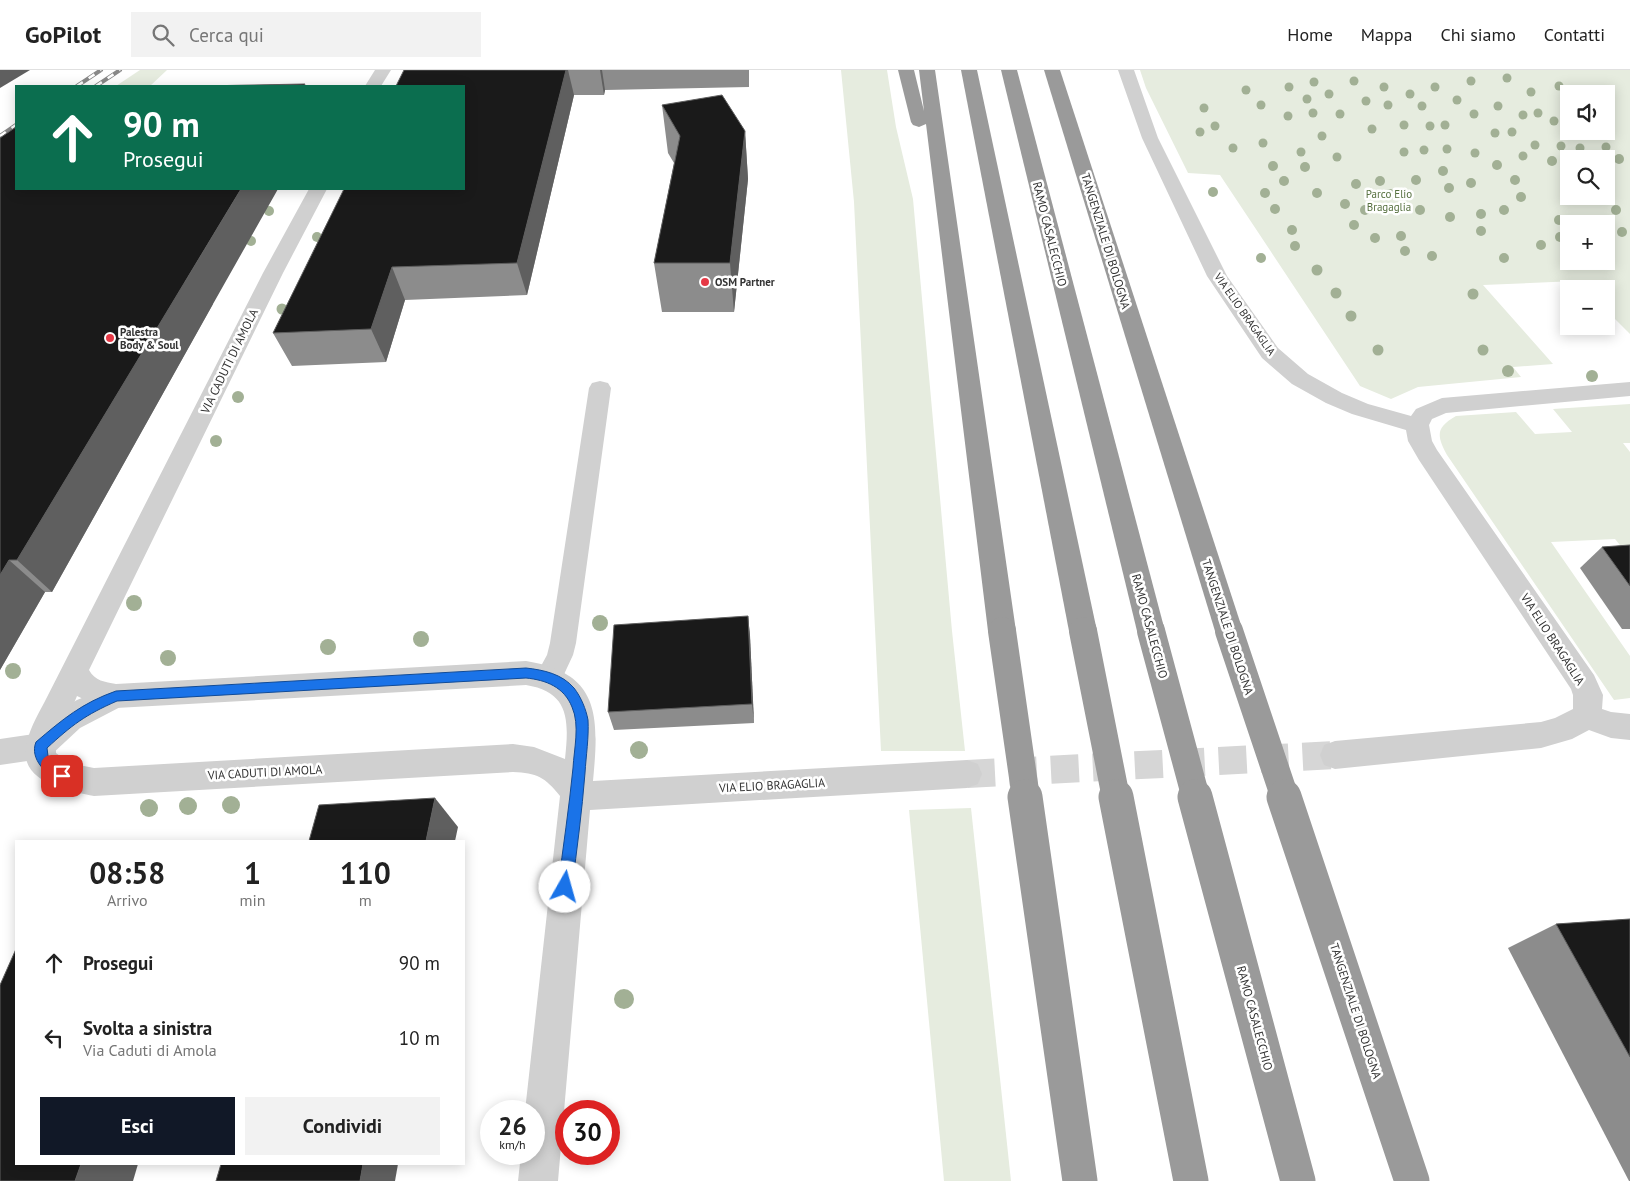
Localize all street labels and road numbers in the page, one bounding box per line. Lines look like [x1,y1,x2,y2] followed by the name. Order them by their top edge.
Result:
[1078,171,1134,311] street label: TANGENZIALE DI BOLOGNA
[1030,180,1070,288] street label: RAMO CASALECCHIO
[1211,269,1279,358] street label: VIA ELIO BRAGAGLIA
[197,306,261,417] street label: VIA CADUTI DI AMOLA
[1199,557,1257,697] street label: TANGENZIALE DI BOLOGNA
[1129,572,1171,680] street label: RAMO CASALECCHIO
[1517,590,1588,688] street label: VIA ELIO BRAGAGLIA
[206,762,323,783] street label: VIA CADUTI DI AMOLA
[718,775,825,795] street label: VIA ELIO BRAGAGLIA
[1327,941,1385,1081] street label: TANGENZIALE DI BOLOGNA
[1234,964,1276,1072] street label: RAMO CASALECCHIO

